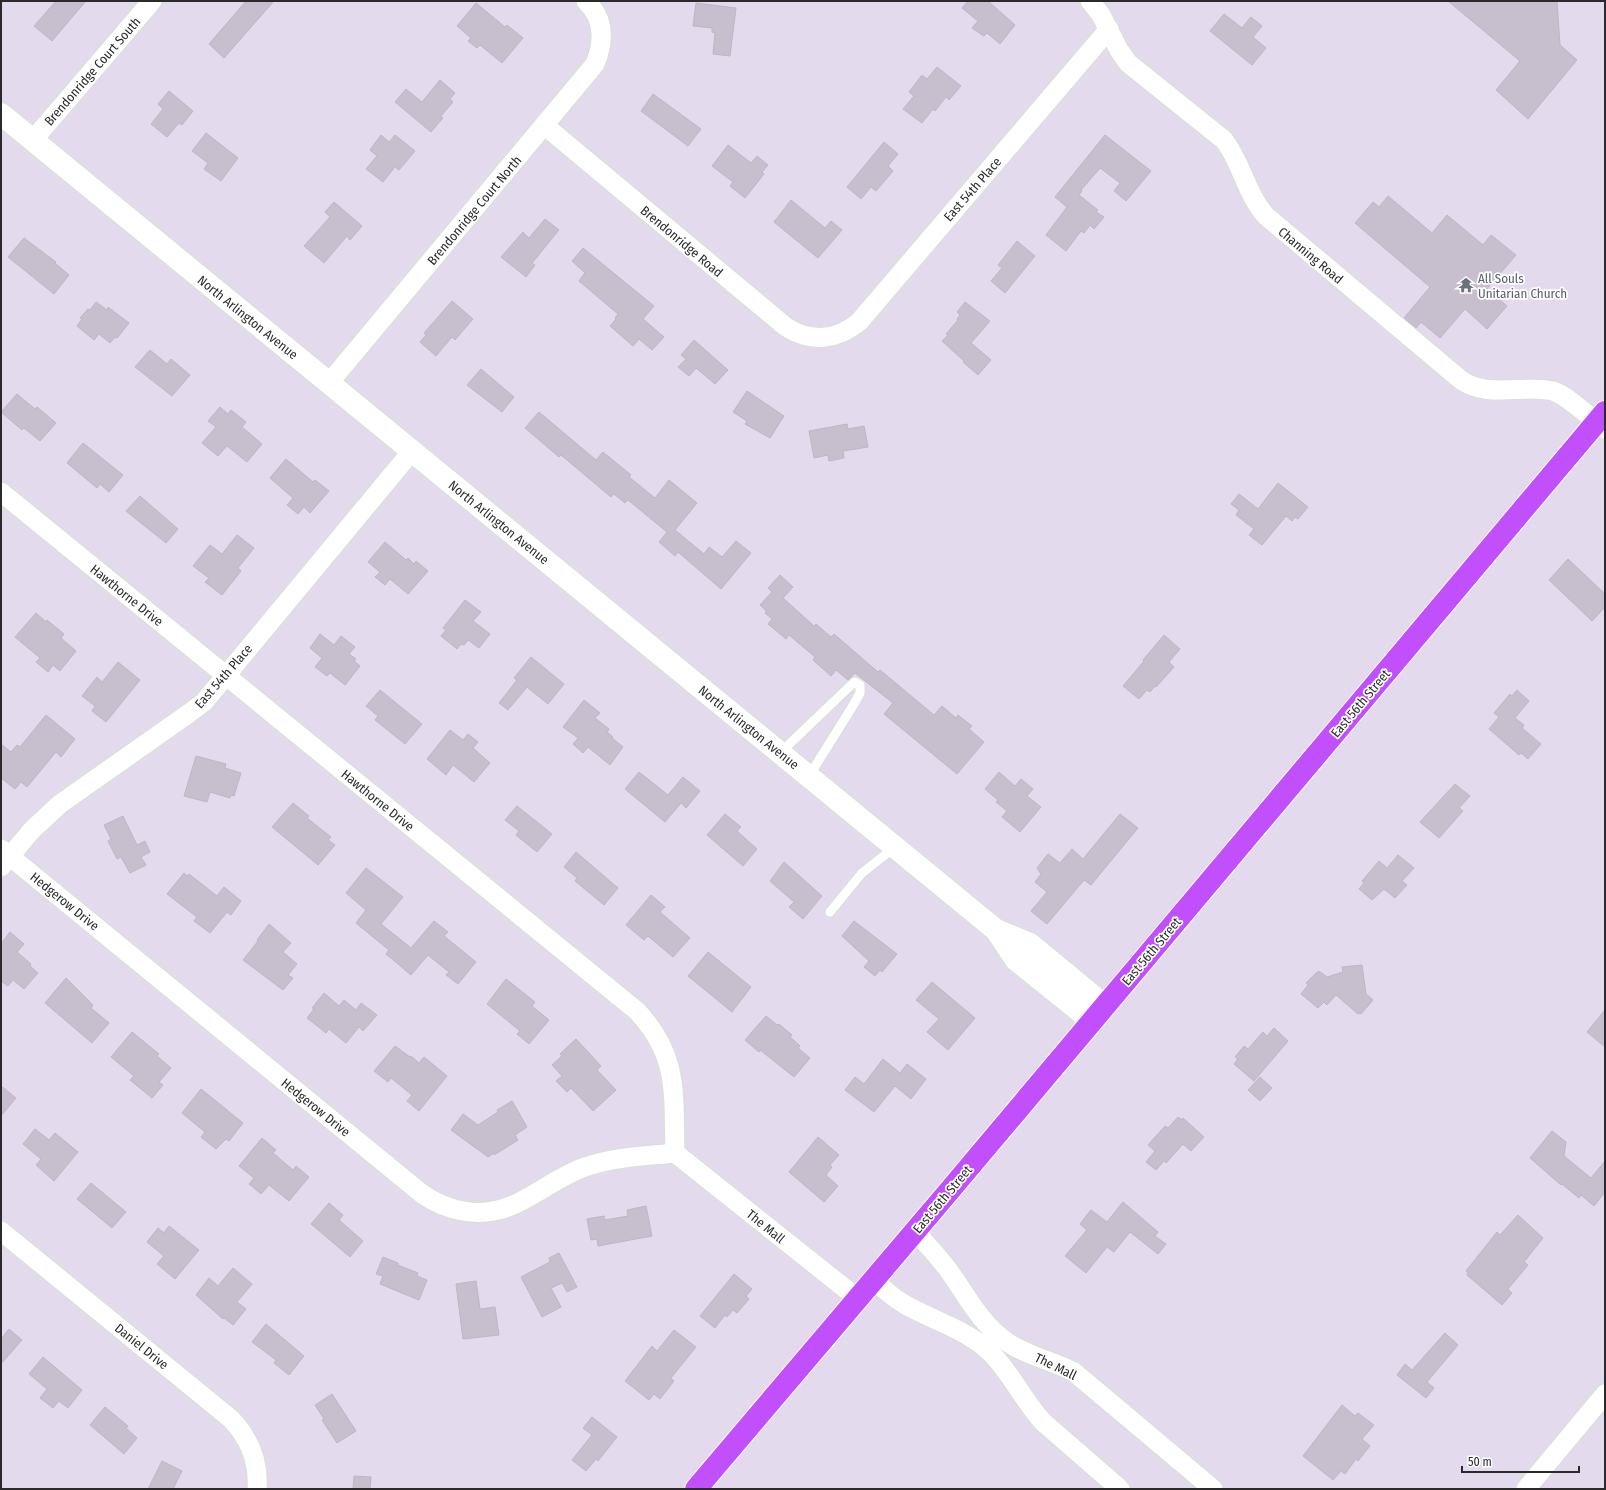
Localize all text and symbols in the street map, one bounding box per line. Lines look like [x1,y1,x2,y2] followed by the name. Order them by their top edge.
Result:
[41,14,143,128] street label: Brendonridge Court South
[424,153,524,268] street label: Brendonridge Court North
[941,154,1004,224] street label: East 54th Place
[638,203,726,280] street label: Brendonridge Road
[1275,224,1346,287] street label: Channing Road
[1478,271,1567,301] place label: All Souls Unitarian Church
[195,272,301,362] street label: North Arlington Avenue
[1457,276,1475,294] temple icon: All Souls Unitarian Church
[446,477,552,567] street label: North Arlington Avenue
[87,562,166,629] street label: Hawthorne Drive
[192,641,255,711] street label: East 54th Place
[1328,666,1393,740] street label: East 56th Street
[696,682,802,772] street label: North Arlington Avenue
[338,767,417,834] street label: Hawthorne Drive
[27,869,102,934] street label: Hedgerow Drive
[1119,914,1184,988] street label: East 56th Street
[278,1075,353,1140] street label: Hedgerow Drive
[910,1162,975,1236] street label: East 56th Street
[744,1206,788,1247] street label: The Mall
[112,1320,171,1372] street label: Daniel Drive
[1032,1350,1080,1383] street label: The Mall
[1462,1448,1579,1474] scale bar
[1468,1455,1492,1469] text: 50 m

